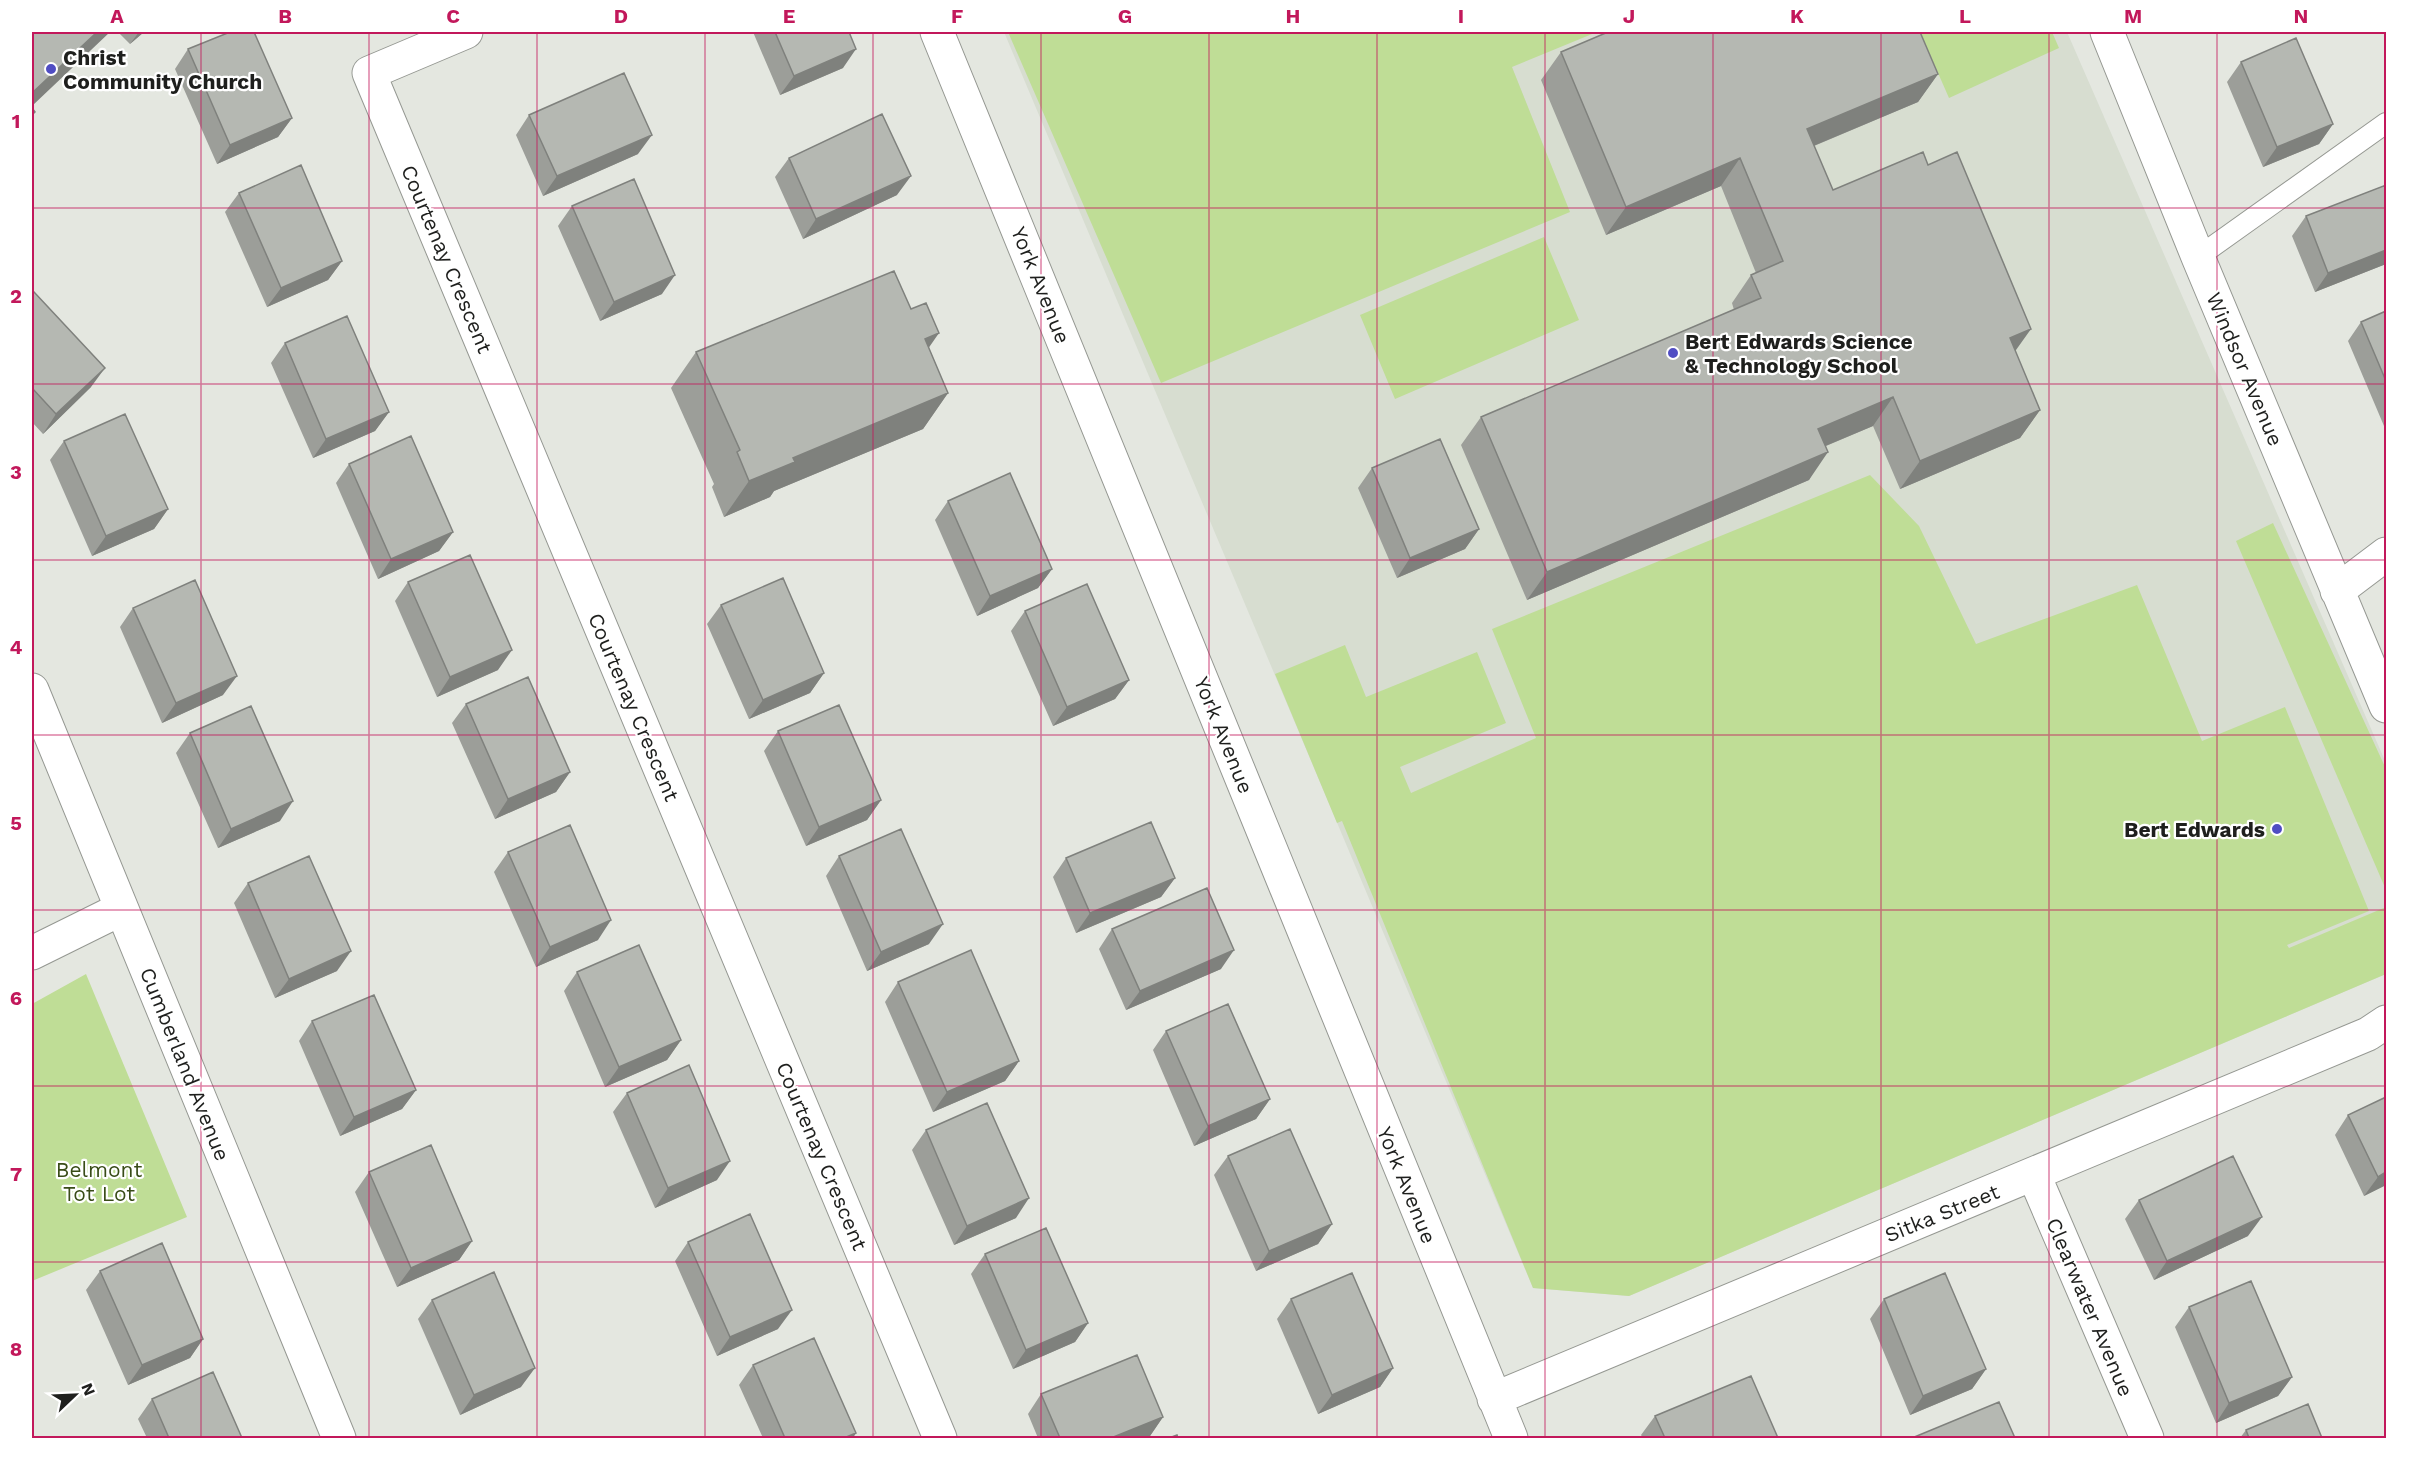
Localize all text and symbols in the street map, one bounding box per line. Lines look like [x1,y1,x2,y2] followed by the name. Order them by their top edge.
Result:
[110,4,124,28] text: A
[278,4,292,28] text: B
[446,4,460,28] text: C
[614,4,628,28] text: D
[783,4,795,28] text: E
[951,4,963,28] text: F
[1118,4,1132,28] text: G
[1286,4,1300,28] text: H
[1458,4,1464,28] text: I
[1623,4,1635,28] text: J
[1790,4,1804,28] text: K
[1959,4,1971,28] text: L
[2124,4,2142,28] text: M
[2294,4,2308,28] text: N
[63,45,262,94] place label: Christ Community Church
[44,62,58,76] marker: Christ Community Church
[12,109,20,133] text: 1
[396,161,498,357] street label: Courtenay Crescent
[1006,223,1076,347] street label: York Avenue
[10,284,22,308] text: 2
[2201,288,2289,450] street label: Windsor Avenue
[1685,329,1913,378] place label: Bert Edwards Science & Technology School
[1666,346,1680,360] marker: Bert Edwards Science & Technology School
[10,460,22,484] text: 3
[583,609,685,805] street label: Courtenay Crescent
[10,635,23,659] text: 4
[1189,673,1259,797] street label: York Avenue
[10,811,22,835] text: 5
[2124,817,2265,842] place label: Bert Edwards
[2270,822,2284,836] marker: Bert Edwards
[135,964,235,1164] street label: Cumberland Avenue
[10,986,22,1010] text: 6
[771,1058,873,1254] street label: Courtenay Crescent
[1372,1123,1442,1247] street label: York Avenue
[56,1157,142,1206] park label: Belmont Tot Lot
[10,1162,22,1186] text: 7
[1881,1179,2003,1247] street label: Sitka Street
[2041,1214,2139,1400] street label: Clearwater Avenue
[10,1337,22,1361] text: 8
[45,1365,105,1425] north arrow
[77,1380,99,1399] text: N

